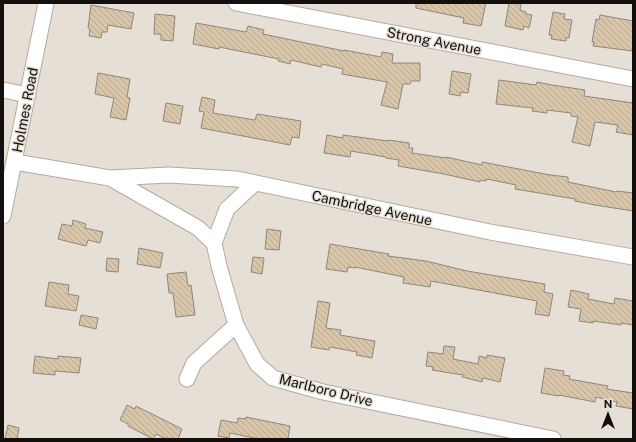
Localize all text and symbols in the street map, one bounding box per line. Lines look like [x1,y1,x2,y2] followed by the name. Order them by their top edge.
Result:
[385,24,483,58] street label: Strong Avenue
[9,66,41,154] street label: Holmes Road
[310,187,434,229] street label: Cambridge Avenue
[277,371,375,409] street label: Marlboro Drive
[588,394,628,434] north arrow
[604,398,612,410] text: N

